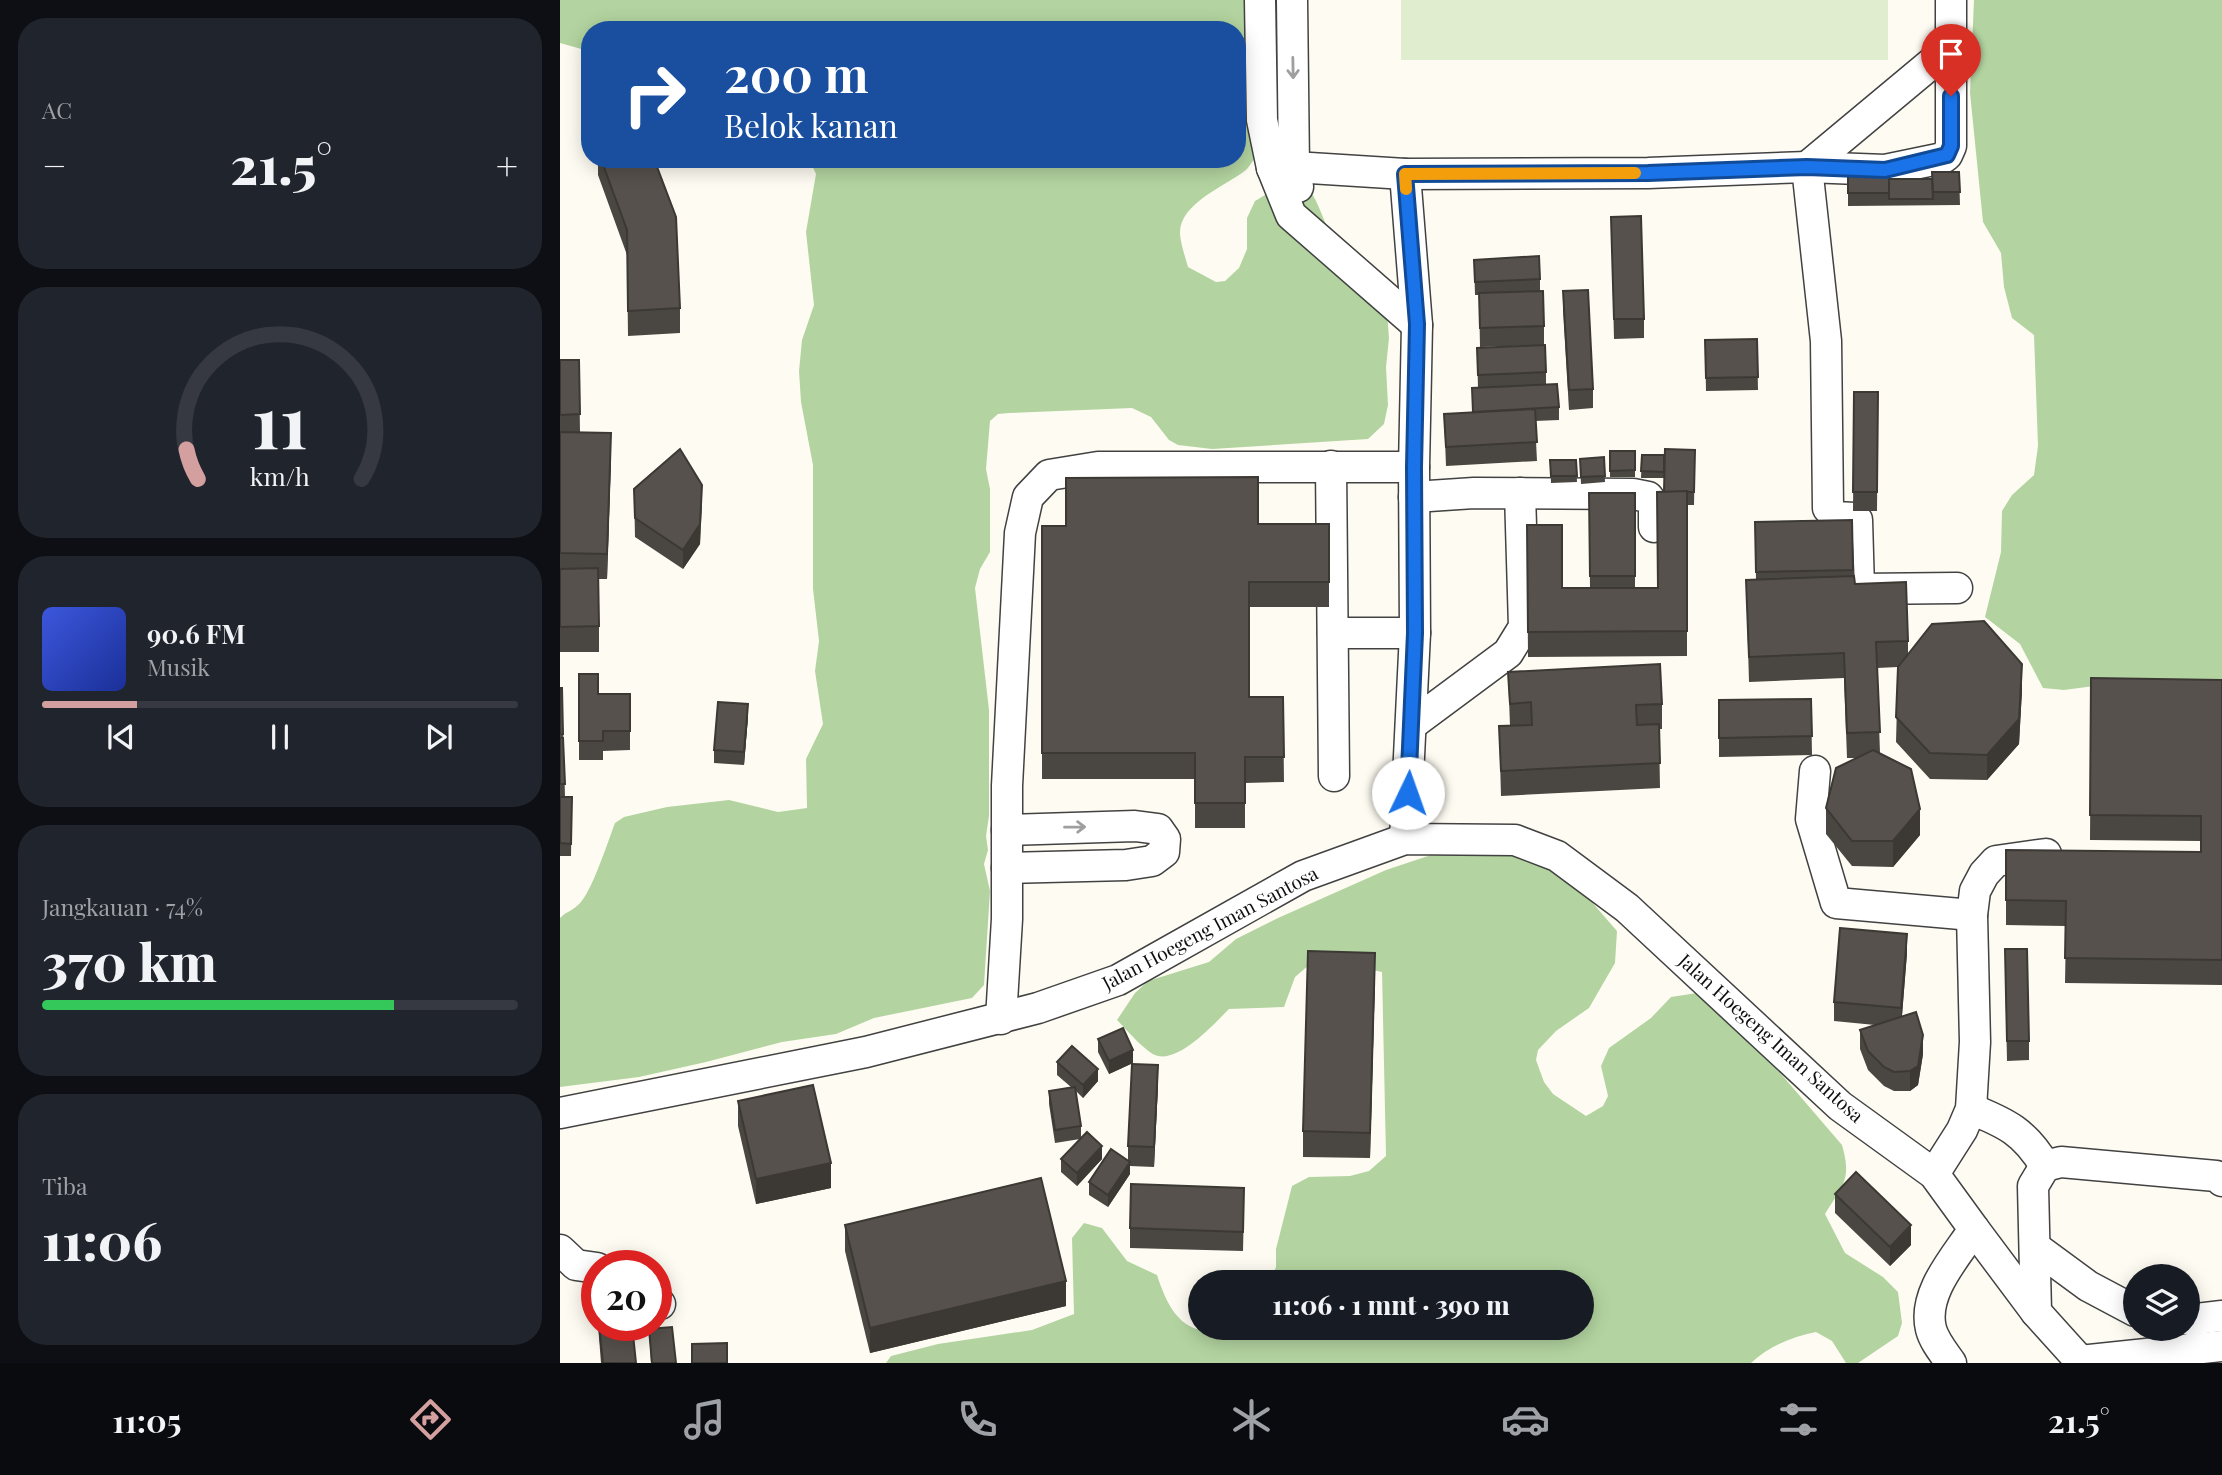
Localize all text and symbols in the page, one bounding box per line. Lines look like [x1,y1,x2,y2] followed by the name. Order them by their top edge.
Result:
[1921,24,1981,96] pin
[1932,35,1970,73] icon: arrive
[724,40,869,105] text: 200 m
[609,49,700,140] icon: right
[1286,56,1300,79] one-way arrow
[42,94,72,125] text: AC
[724,103,898,146] text: Belok kanan
[230,129,332,198] text: 21.5°
[42,139,67,190] text: −
[496,139,518,190] text: +
[252,370,308,467] text: 11
[250,458,310,491] text: km/h
[147,616,245,651] text: 90.6 FM
[147,651,210,682] text: Musik
[102,718,140,756] icon: previous
[261,718,299,756] icon: pause
[420,718,458,756] icon: next
[1371,756,1445,830] position arrow
[1064,820,1087,834] one-way arrow
[1096,859,1322,996] street label: Jalan Hoegeng Iman Santosa
[42,891,203,922] text: Jangkauan · 74%
[42,926,217,995] text: 370 km
[1673,946,1870,1128] street label: Jalan Hoegeng Iman Santosa
[42,1170,87,1201] text: Tiba
[42,1205,162,1274] text: 11:06
[581,1250,672,1341] speed limit sign: 20
[2123,1264,2200,1341] map controls
[2123,1264,2200,1341] button: layers
[1272,1287,1510,1322] text: 11:06 · 1 mnt · 390 m
[406,1395,455,1444] icon: directions
[680,1395,729,1444] icon: music
[953,1395,1002,1444] icon: phone
[1227,1395,1276,1444] icon: climate
[1501,1395,1550,1444] icon: car
[1774,1395,1823,1444] icon: filters
[112,1398,181,1441] text: 11:05
[2048,1398,2110,1441] text: 21.5°

